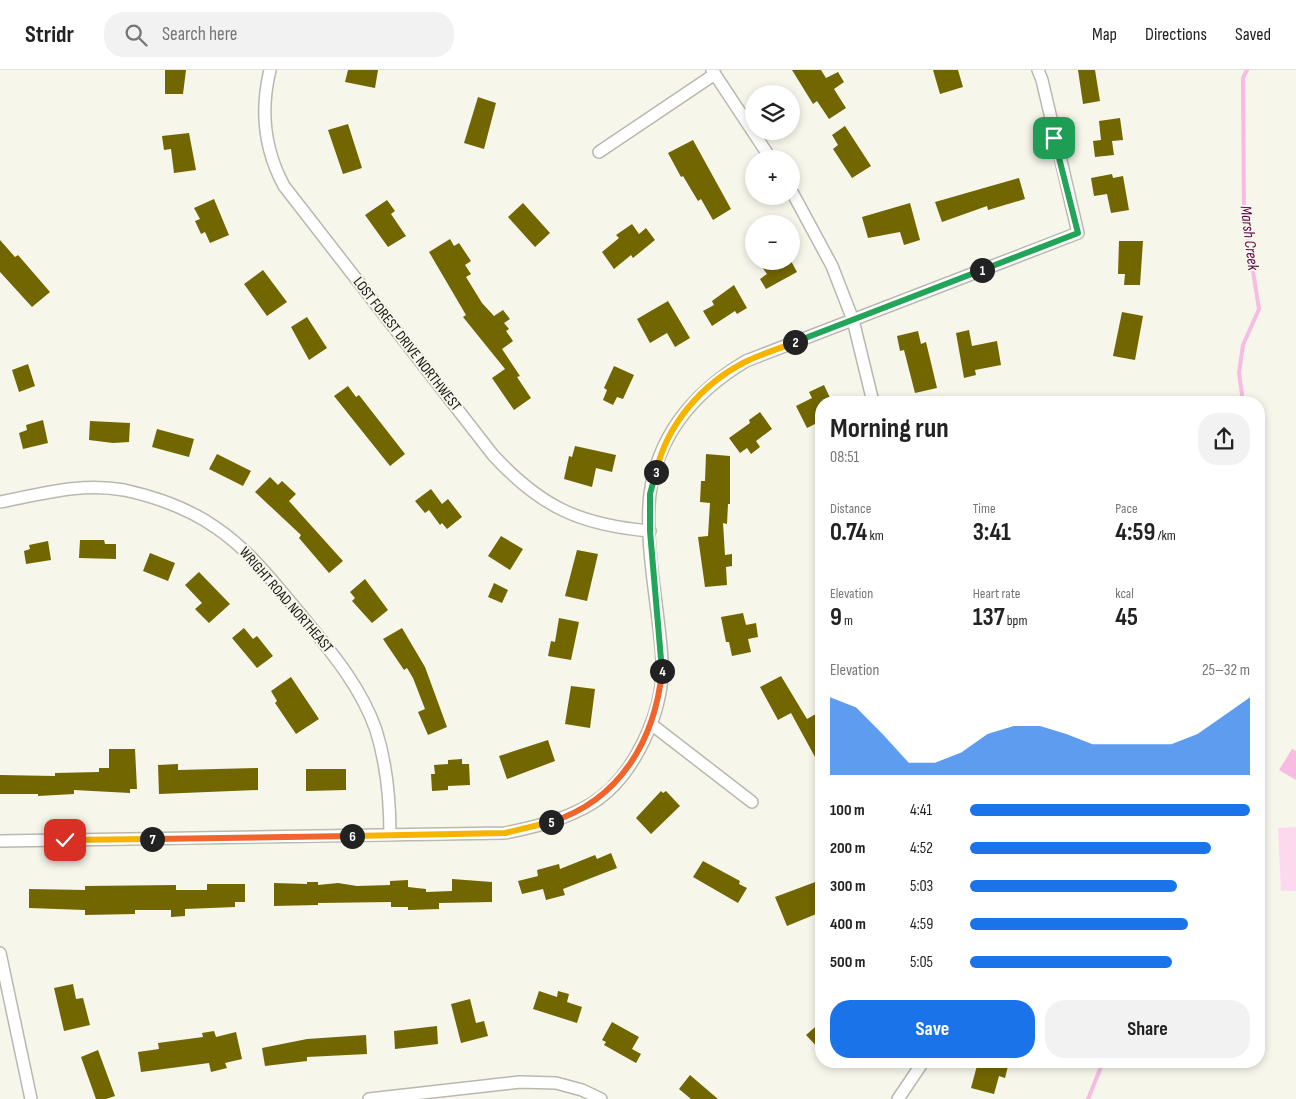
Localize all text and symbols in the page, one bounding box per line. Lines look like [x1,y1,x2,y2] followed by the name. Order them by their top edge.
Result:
[104,12,454,57] search box
[25,20,74,49] text: Stridr
[122,21,150,49] icon: search
[162,23,237,46] text: Search here
[1092,24,1117,45] text: Map
[1145,24,1207,45] text: Directions
[1235,24,1271,45] text: Saved
[745,85,800,270] map controls
[745,85,800,140] button: layers
[1033,117,1075,159] pin
[1040,124,1068,152] icon: arrive
[745,150,800,205] button: +
[1236,204,1263,273] water label: Marsh Creek
[745,215,800,270] button: −
[970,258,994,282] pin: 1
[980,262,985,279] text: 1
[349,273,465,415] street label: LOST FOREST DRIVE NORTHWEST
[782,330,808,354] pin: 2
[792,334,799,351] text: 2
[830,412,949,445] text: Morning run
[1198,413,1250,465] button: share
[830,448,859,467] text: 08:51
[644,460,668,484] pin: 3
[653,464,660,481] text: 3
[830,500,871,517] text: Distance
[973,500,996,517] text: Time
[1115,500,1138,517] text: Pace
[830,517,867,548] text: 0.74
[973,517,1011,548] text: 3:41
[1115,517,1155,548] text: 4:59
[867,527,884,544] text: km
[1155,527,1176,544] text: /km
[235,543,337,657] street label: WRIGHT ROAD NORTHEAST
[830,585,873,602] text: Elevation
[973,585,1020,602] text: Heart rate
[1115,585,1134,602] text: kcal
[830,602,842,633] text: 9
[973,602,1005,633] text: 137
[1115,602,1138,633] text: 45
[842,612,853,629] text: m
[1005,612,1027,629] text: bpm
[650,658,674,684] pin: 4
[830,661,879,680] text: Elevation
[1202,661,1250,680] text: 25–32 m
[659,663,666,680] text: 4
[830,801,865,820] text: 100 m
[910,801,932,820] text: 4:41
[538,810,564,834] pin: 5
[548,814,555,831] text: 5
[44,819,86,861] pin
[340,824,364,848] pin: 6
[51,826,79,854] icon: check
[140,826,164,852] pin: 7
[349,828,356,845] text: 6
[149,831,156,848] text: 7
[830,839,865,858] text: 200 m
[910,839,933,858] text: 4:52
[830,877,866,896] text: 300 m
[910,877,933,896] text: 5:03
[830,915,866,934] text: 400 m
[910,915,933,934] text: 4:59
[830,953,865,972] text: 500 m
[910,953,933,972] text: 5:05
[830,1000,1035,1058] button: Save
[1045,1000,1250,1058] button: Share

